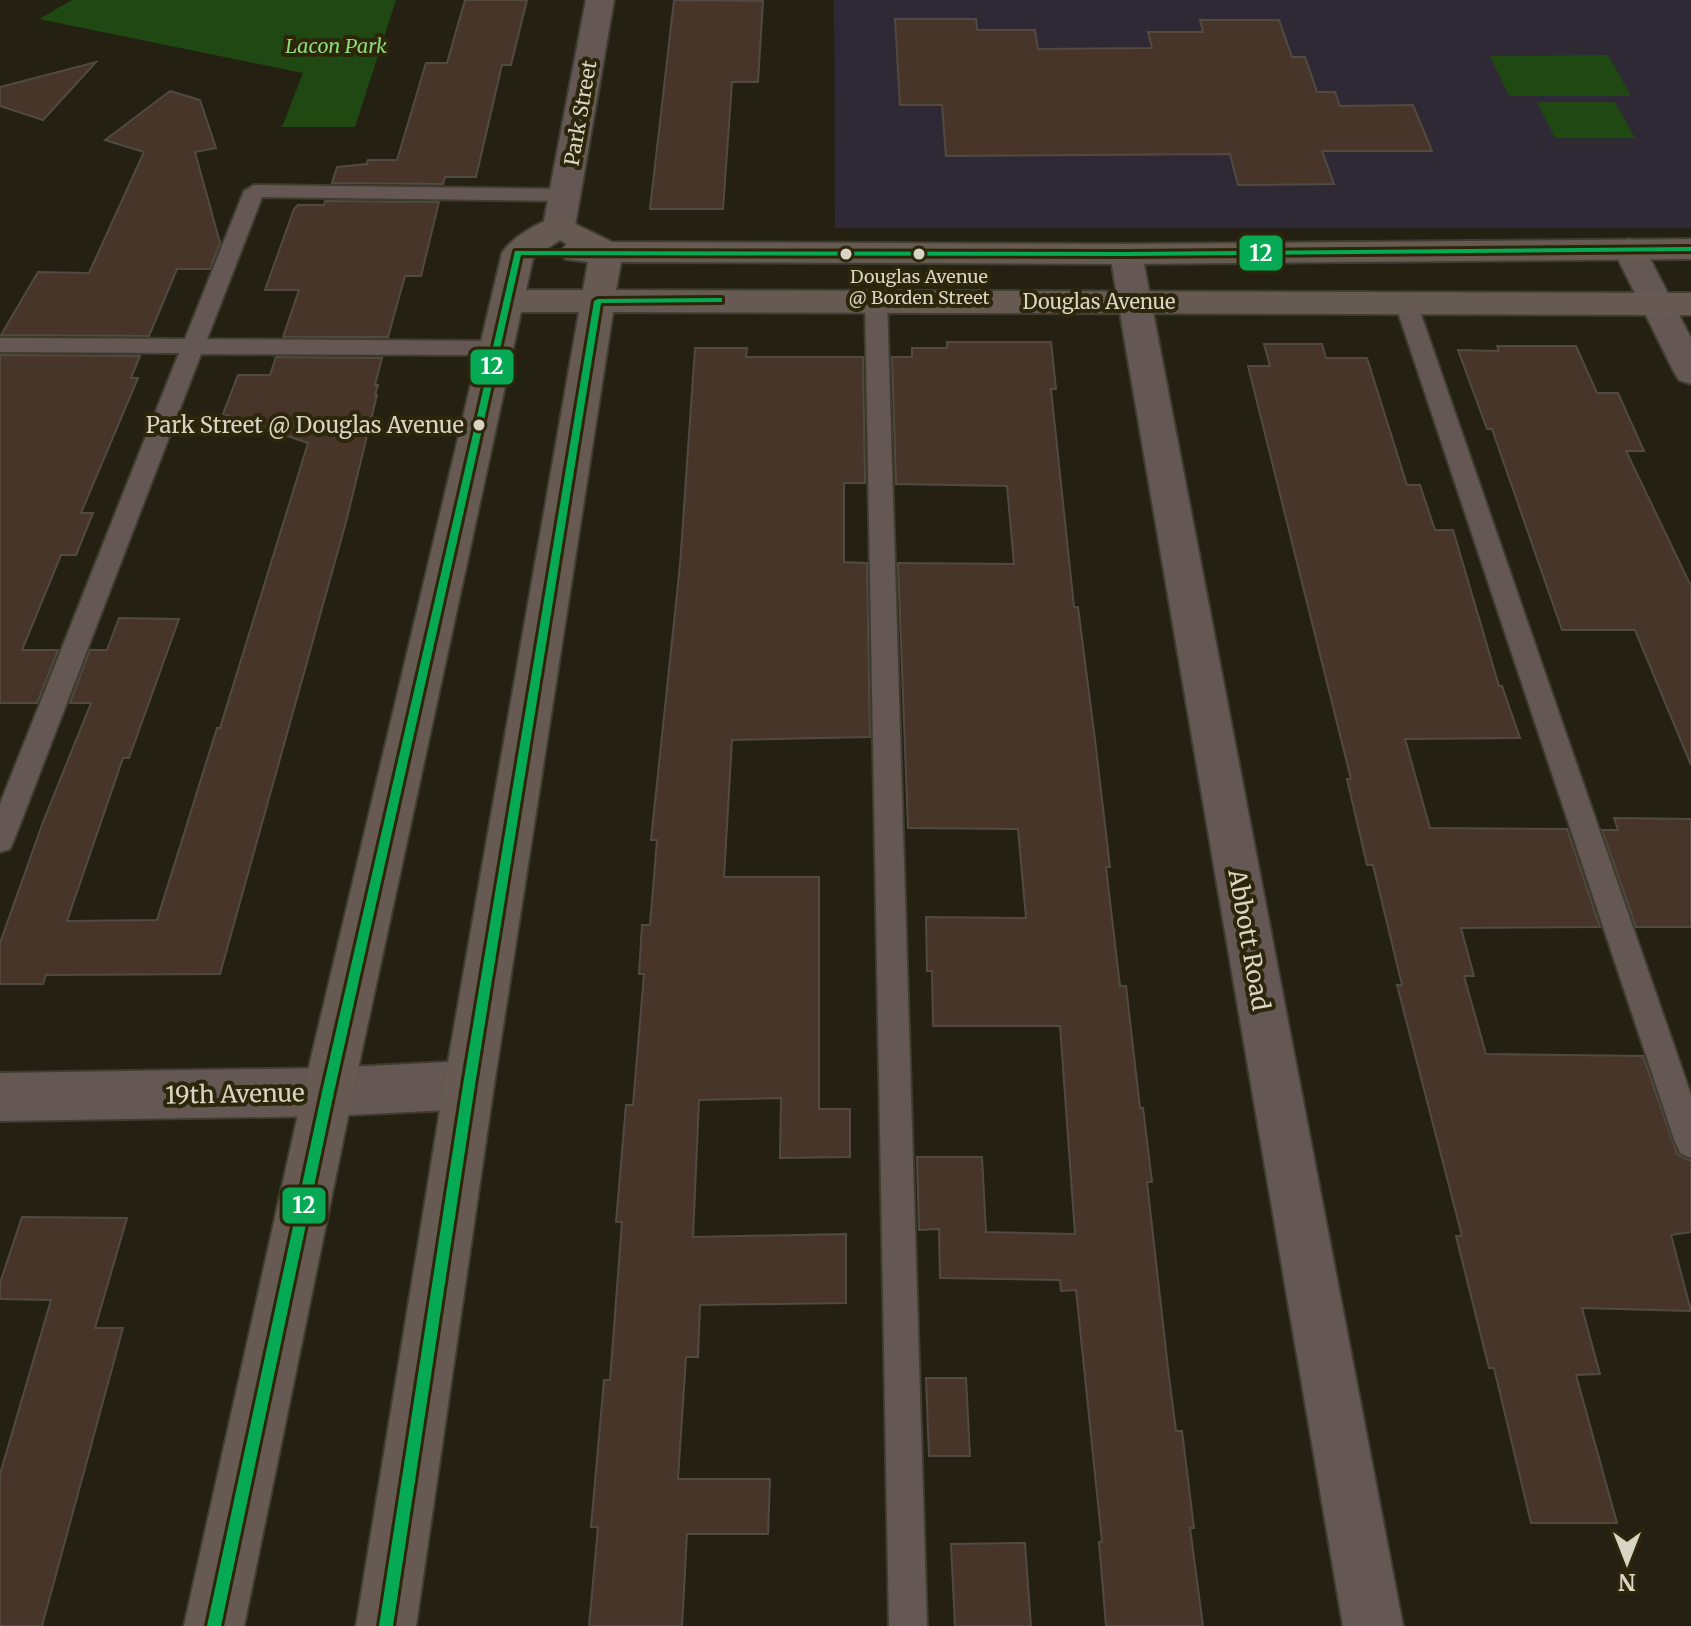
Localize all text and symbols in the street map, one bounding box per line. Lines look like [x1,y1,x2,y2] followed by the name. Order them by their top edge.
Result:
[285,33,387,58] park label: Lacon Park
[558,58,602,168] street label: Park Street
[1238,234,1284,272] line badge: 12
[1250,239,1273,267] text: 12
[838,246,854,262] unlabelled marker
[911,246,927,262] marker: Douglas Avenue @ Borden Street
[848,265,990,309] place label: Douglas Avenue @ Borden Street
[1022,289,1176,314] street label: Douglas Avenue
[469,348,515,386] line badge: 12
[481,352,504,380] text: 12
[146,411,464,439] place label: Park Street @ Douglas Avenue
[471,417,487,433] marker: Park Street @ Douglas Avenue
[1221,866,1277,1013] street label: Abbott Road
[165,1077,305,1111] street label: 19th Avenue
[281,1186,327,1225] line badge: 12
[293,1191,316,1219] text: 12
[1587,1522,1667,1602] north arrow
[1618,1568,1636,1596] text: N

